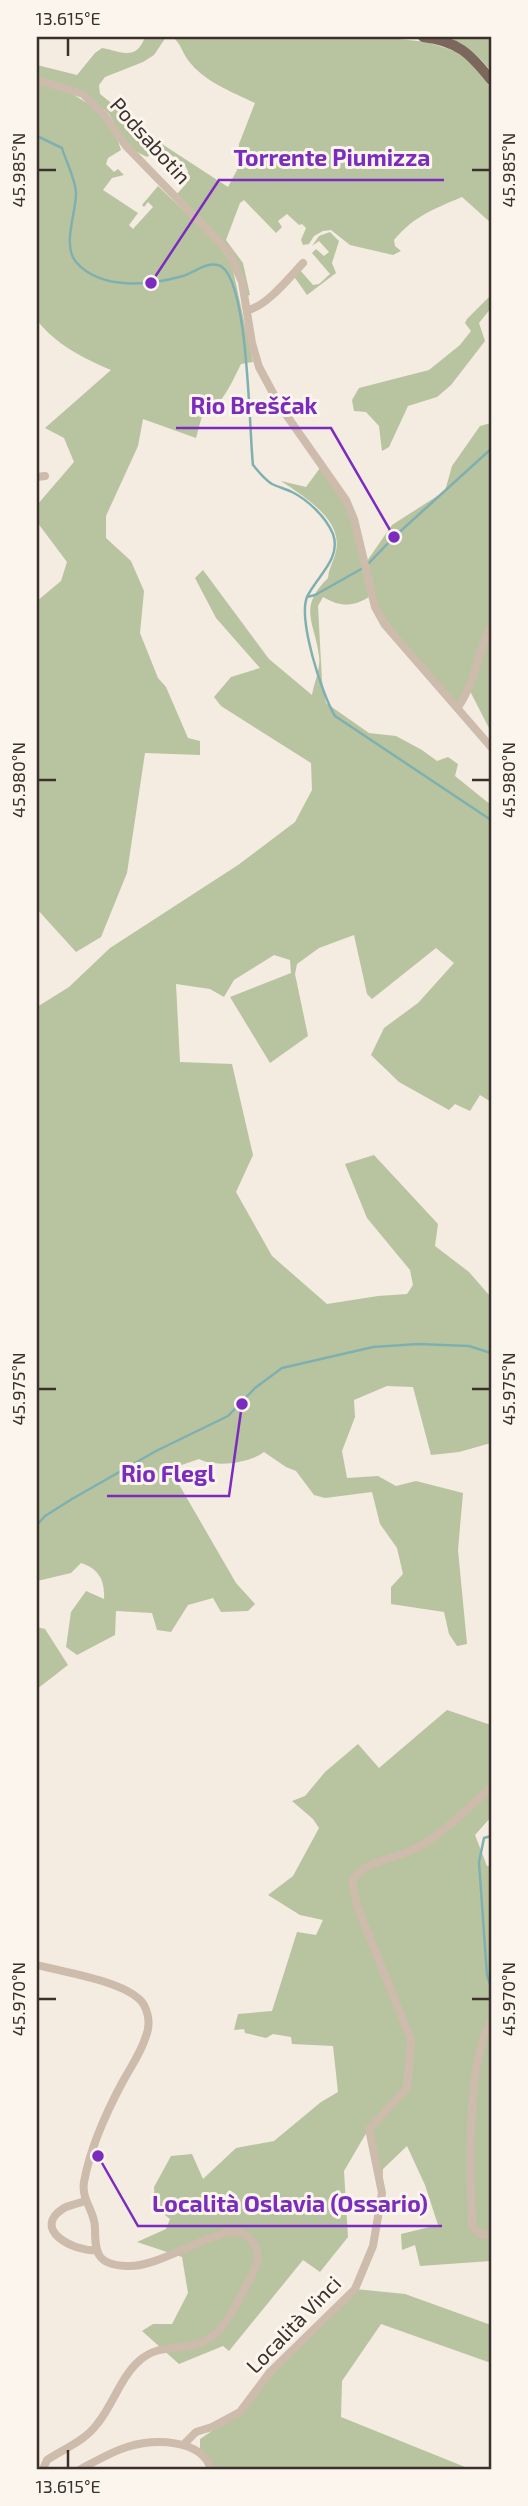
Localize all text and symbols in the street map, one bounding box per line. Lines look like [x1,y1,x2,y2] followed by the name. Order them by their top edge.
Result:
[35,7,101,29] text: 13.615°E
[106,92,196,188] street label: Podsabotin
[7,133,29,207] text: 45.985°N
[497,133,519,207] text: 45.985°N
[219,136,444,180] callout: Torrente Piumizza
[234,143,430,171] text: Torrente Piumizza
[176,384,331,428] callout: Rio Breščak
[191,391,318,419] text: Rio Breščak
[7,742,29,818] text: 45.980°N
[497,742,519,818] text: 45.980°N
[7,1352,29,1426] text: 45.975°N
[497,1352,519,1426] text: 45.975°N
[107,1452,229,1496] callout: Rio Flegl
[121,1459,215,1487] text: Rio Flegl
[7,1962,29,2036] text: 45.970°N
[497,1962,519,2036] text: 45.970°N
[138,2182,442,2226] callout: Località Oslavia (Ossario)
[152,2189,428,2217] text: Località Oslavia (Ossario)
[240,2270,345,2378] street label: Località Vinci
[35,2475,101,2497] text: 13.615°E

